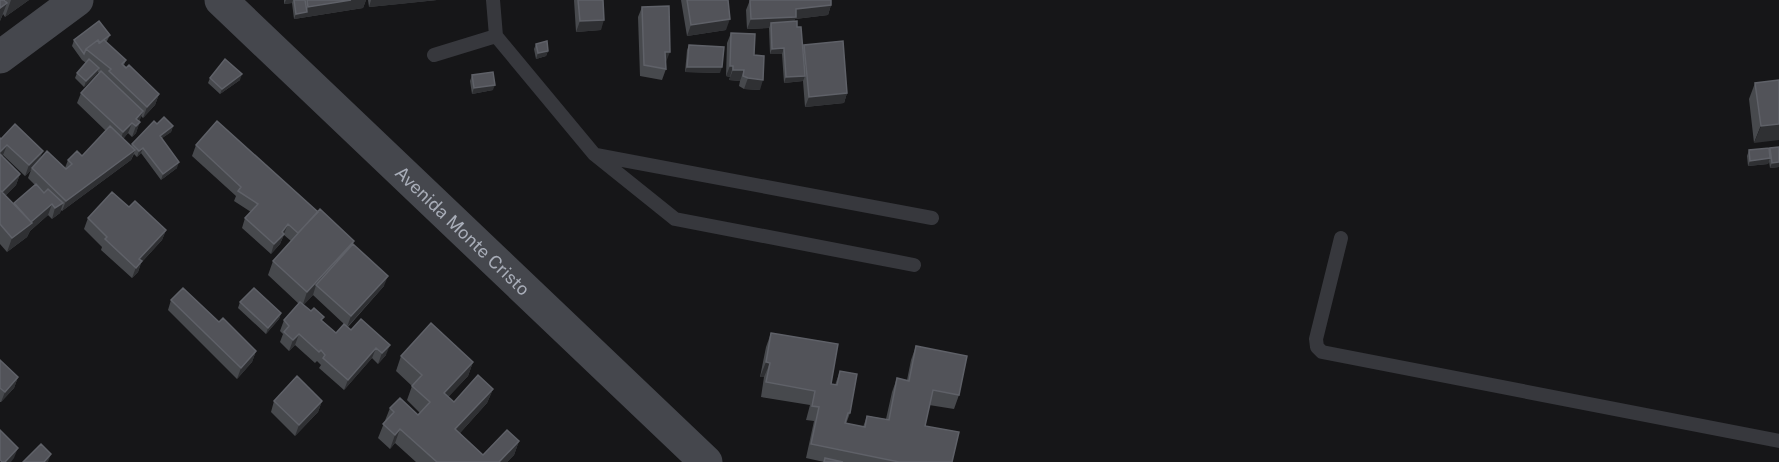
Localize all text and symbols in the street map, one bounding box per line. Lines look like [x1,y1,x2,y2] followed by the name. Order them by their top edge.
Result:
[391,161,534,299] street label: Avenida Monte Cristo

